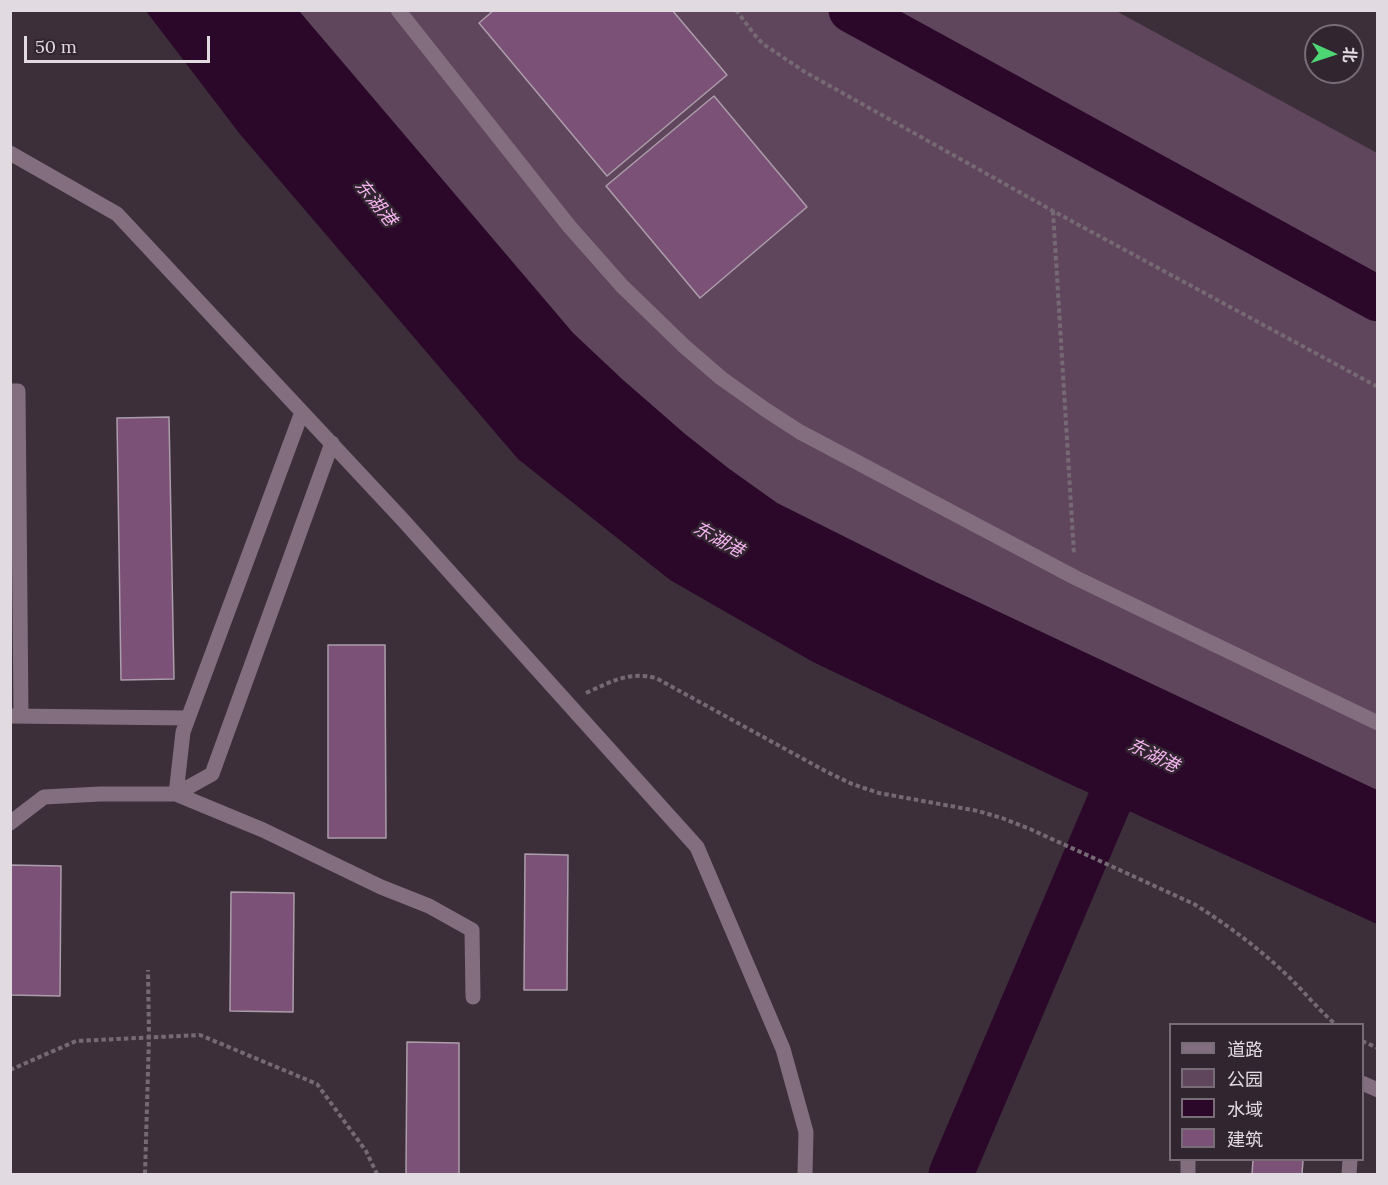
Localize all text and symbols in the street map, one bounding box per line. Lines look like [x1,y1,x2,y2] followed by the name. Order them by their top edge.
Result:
[27,24,213,62] scale bar
[1304,24,1364,84] north arrow
[35,35,77,58] text: 50 m
[1340,46,1360,63] text: 北
[350,175,400,231] water label: 东湖港
[689,517,747,563] water label: 东湖港
[1124,734,1182,778] water label: 东湖港
[1169,1023,1364,1161] legend
[1227,1038,1263,1061] text: 道路
[1227,1068,1263,1091] text: 公园
[1227,1098,1263,1121] text: 水域
[1227,1128,1263,1151] text: 建筑

